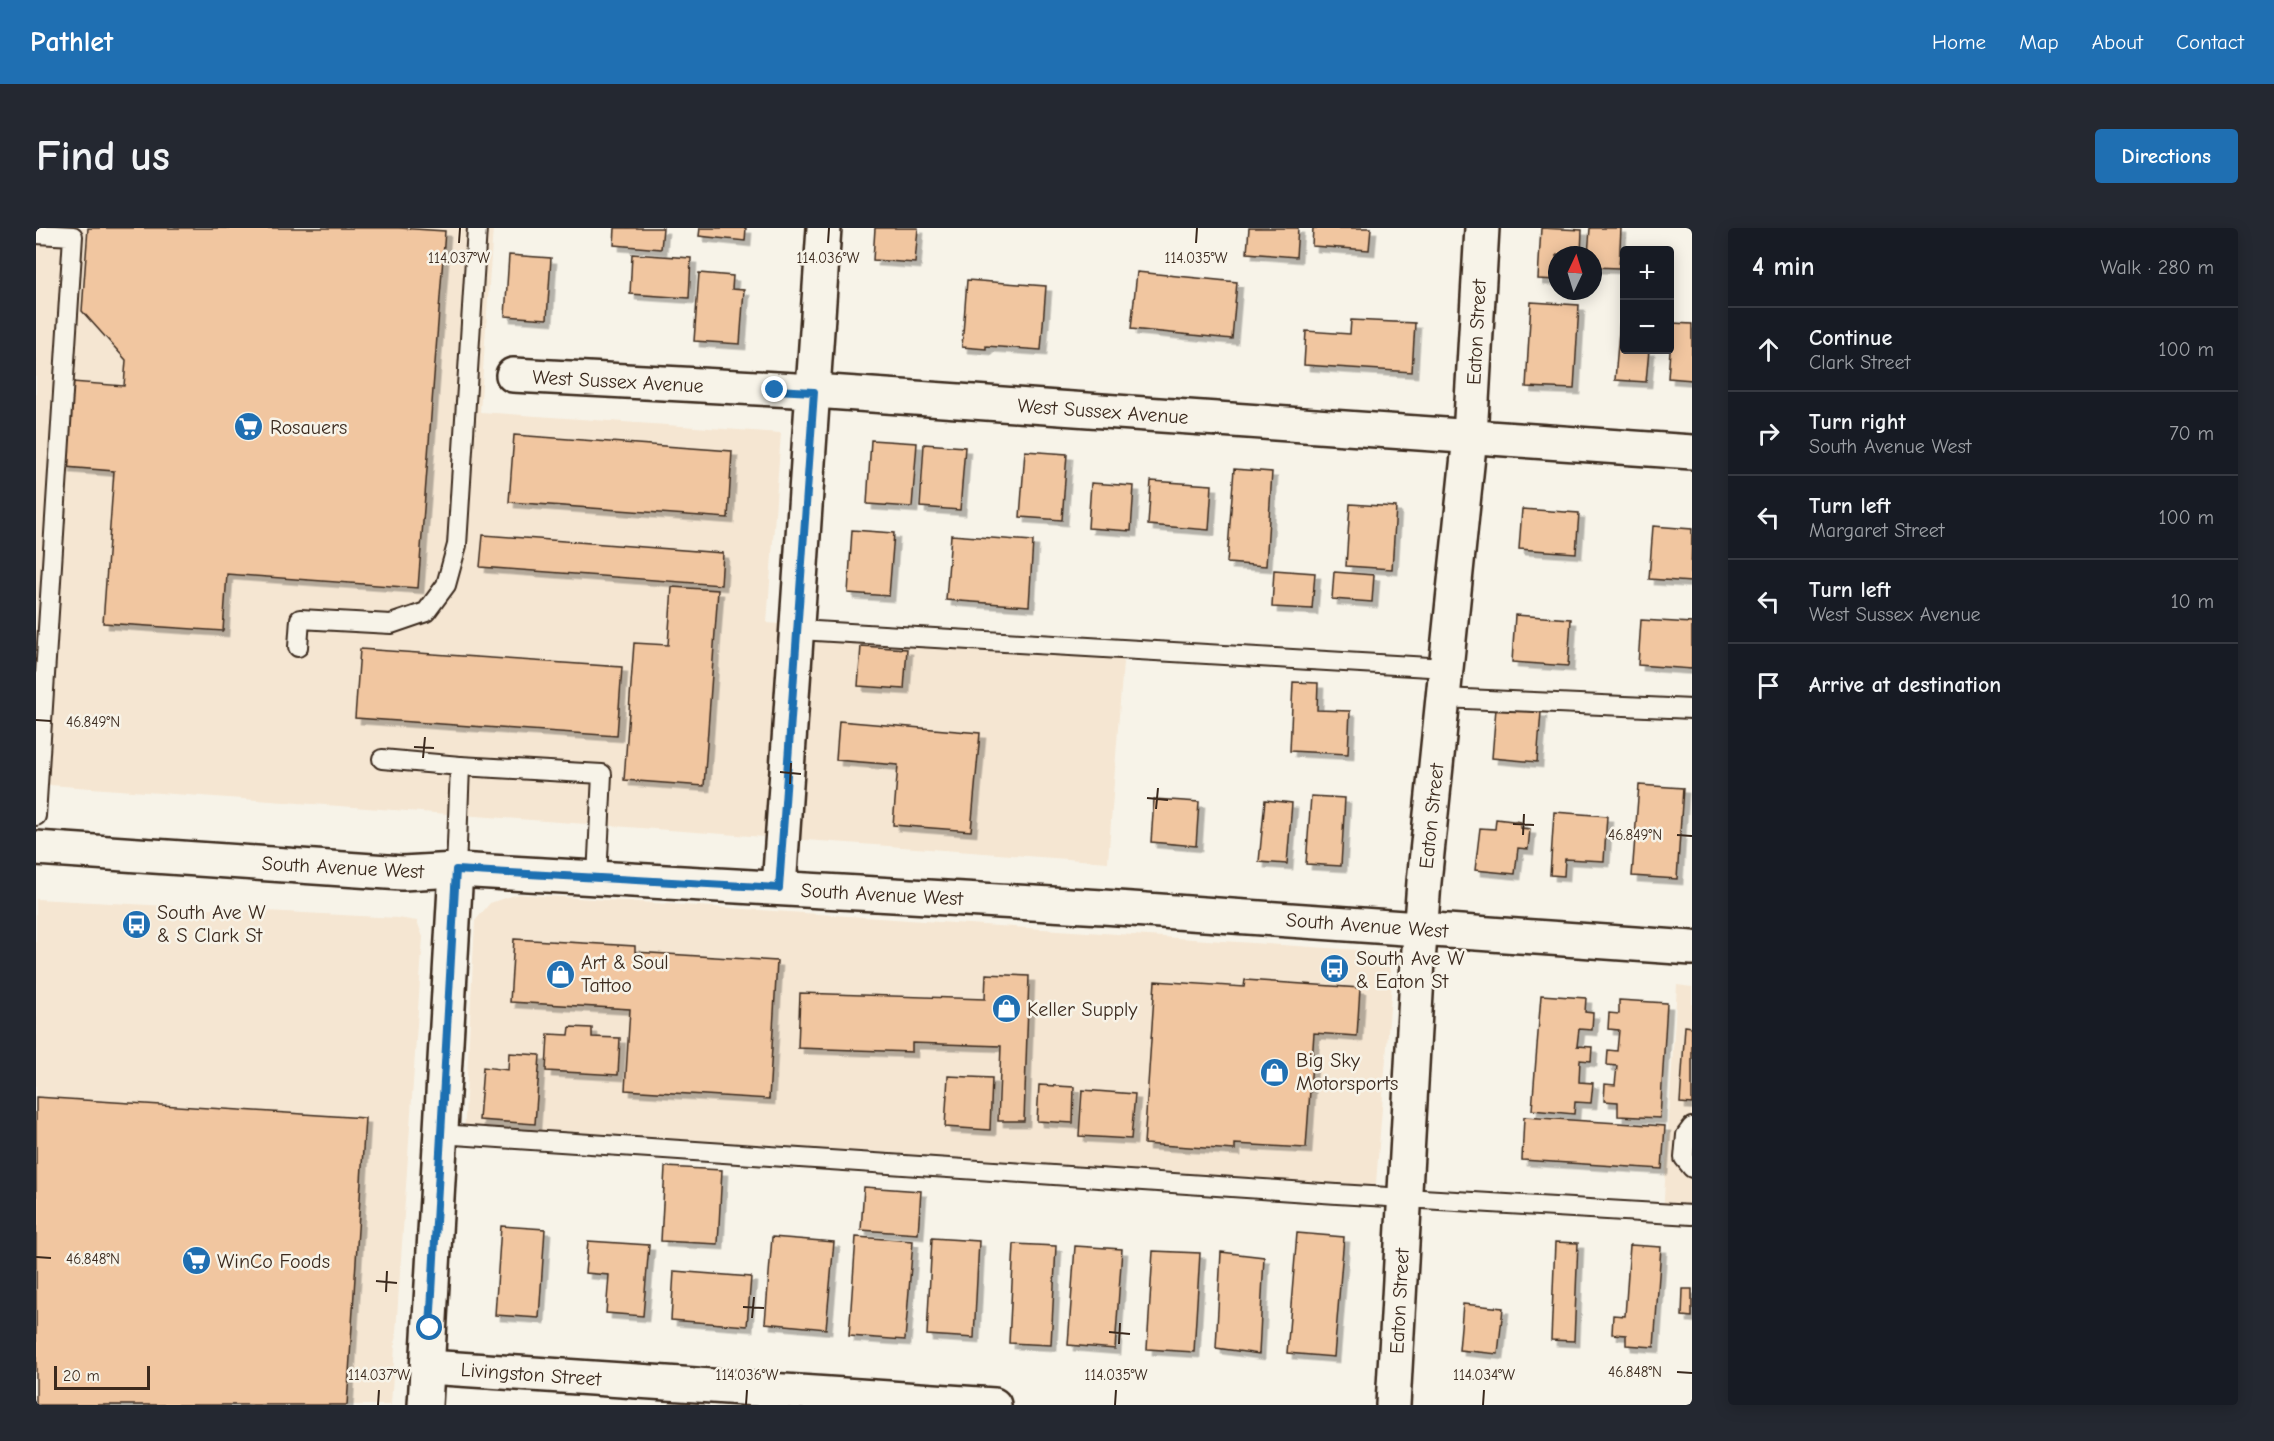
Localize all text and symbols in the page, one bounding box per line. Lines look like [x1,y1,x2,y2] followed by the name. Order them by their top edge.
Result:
[30,26,113,58] text: Pathlet
[1932,30,1986,54] text: Home
[2019,30,2059,54] text: Map
[2092,30,2143,54] text: About
[2176,30,2244,54] text: Contact
[2095,129,2238,183] button: Directions
[36,132,170,181] text: Find us
[1548,246,1602,300] north arrow
[1620,246,1674,354] map controls
[1620,246,1674,300] button: +
[428,249,490,267] text: 114.037°W
[797,249,859,267] text: 114.036°W
[1165,249,1227,267] text: 114.035°W
[1752,252,1815,282] text: 4 min
[2101,256,2214,279] text: Walk · 280 m
[1462,277,1491,386] street label: Eaton Street
[1620,300,1674,354] button: −
[1809,325,1892,351] text: Continue
[1752,333,1785,366] icon: ahead
[2159,338,2214,361] text: 100 m
[1809,351,1910,374] text: Clark Street
[532,366,704,397] street label: West Sussex Avenue
[761,376,787,402] route end
[1017,394,1189,429] street label: West Sussex Avenue
[1809,409,1906,435] text: Turn right
[233,411,265,443] supermarket icon: Rosauers
[270,416,347,439] place label: Rosauers
[1752,417,1785,450] icon: right
[2169,422,2214,445] text: 70 m
[1809,435,1972,458] text: South Avenue West
[1809,493,1891,519] text: Turn left
[1752,501,1785,534] icon: left
[2159,506,2214,529] text: 100 m
[1809,519,1944,542] text: Margaret Street
[1809,577,1891,603] text: Turn left
[1752,585,1785,618] icon: left
[2171,590,2214,613] text: 10 m
[1809,603,1981,626] text: West Sussex Avenue
[1752,669,1785,702] icon: arrive
[1809,672,2001,698] text: Arrive at destination
[66,713,120,731] text: 46.849°N
[1415,761,1449,870] street label: Eaton Street
[1608,826,1662,844] text: 46.849°N
[261,852,426,883] street label: South Avenue West
[800,879,965,910] street label: South Avenue West
[157,901,266,947] place label: South Ave W & S Clark St
[120,908,152,940] bus stop icon: South Ave W & S Clark St
[1285,908,1450,943] street label: South Avenue West
[1356,947,1465,993] place label: South Ave W & Eaton St
[581,951,669,997] place label: Art & Soul Tattoo
[1319,953,1351,985] bus stop icon: South Ave W & Eaton St
[544,958,576,990] shop icon: Art & Soul Tattoo
[990,993,1022,1025] shop icon: Keller Supply
[1027,998,1137,1021] place label: Keller Supply
[1296,1049,1398,1095] place label: Big Sky Motorsports
[1259,1056,1291,1088] shop icon: Big Sky Motorsports
[180,1245,212,1277] supermarket icon: WinCo Foods
[1385,1246,1414,1355] street label: Eaton Street
[66,1250,120,1268] text: 46.848°N
[217,1250,330,1273] place label: WinCo Foods
[416,1314,442,1340] route start
[460,1358,603,1391] street label: Livingston Street
[54,1363,150,1390] scale bar
[1608,1363,1662,1381] text: 46.848°N
[348,1366,410,1384] text: 114.037°W
[716,1366,778,1384] text: 114.036°W
[1085,1366,1147,1384] text: 114.035°W
[1453,1366,1515,1384] text: 114.034°W
[63,1367,100,1385] text: 20 m

